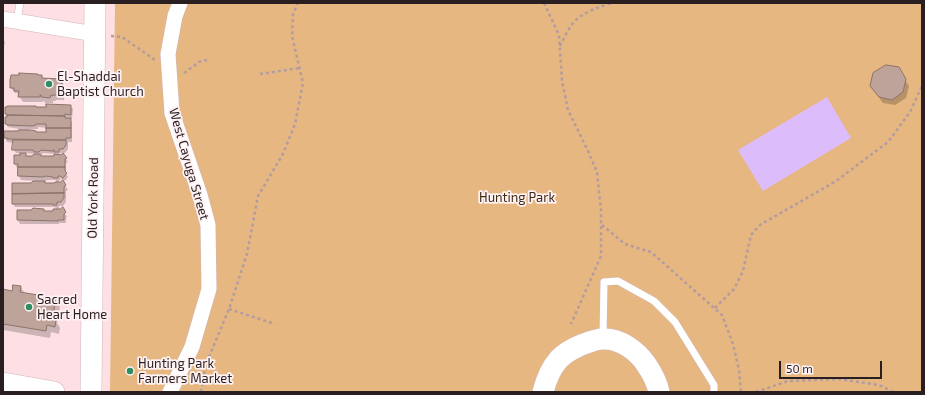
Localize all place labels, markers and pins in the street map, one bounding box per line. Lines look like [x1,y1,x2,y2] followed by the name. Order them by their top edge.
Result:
[57,69,144,100] place label: El-Shaddai Baptist Church
[44,79,54,89] marker: El-Shaddai Baptist Church
[37,292,107,323] place label: Sacred Heart Home
[24,302,34,312] marker: Sacred Heart Home
[138,356,232,387] place label: Hunting Park Farmers Market
[125,366,135,376] marker: Hunting Park Farmers Market

